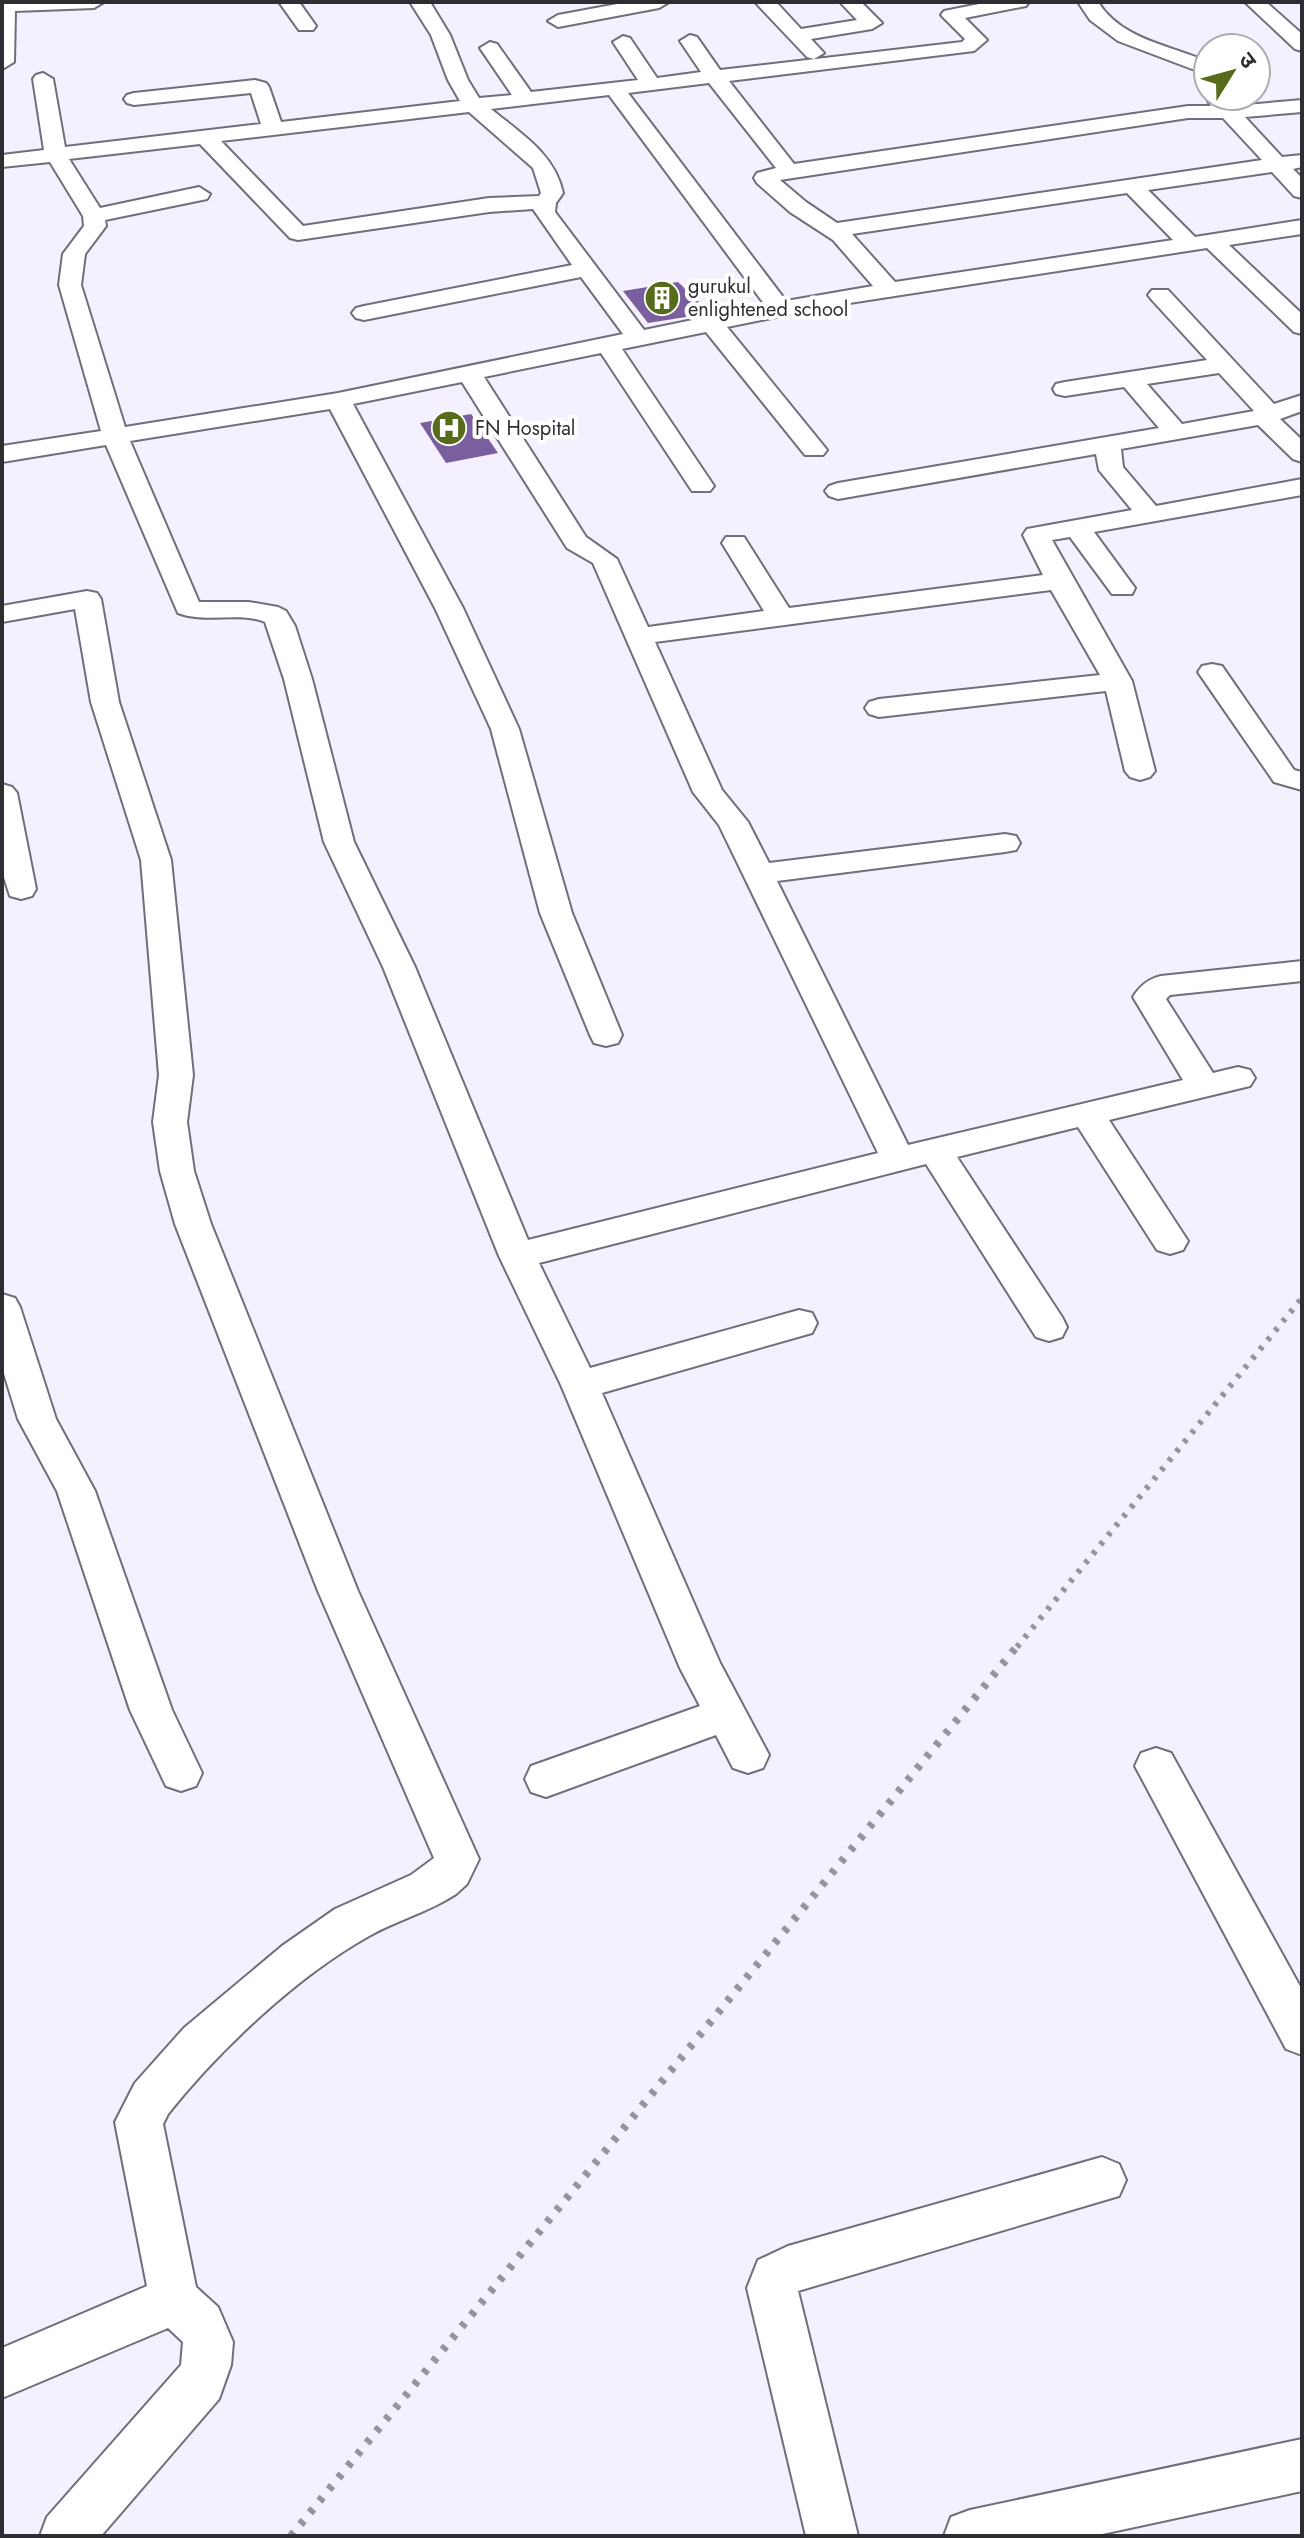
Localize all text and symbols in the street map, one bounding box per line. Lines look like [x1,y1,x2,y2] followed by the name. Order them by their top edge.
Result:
[1192,32,1272,112] north arrow
[1231,45,1265,76] text: उ
[688,272,848,324] place label: gurukul enlightened school
[643,279,681,317] building icon: gurukul enlightened school
[430,409,468,447] hospital icon: FN Hospital
[475,414,575,443] place label: FN Hospital

